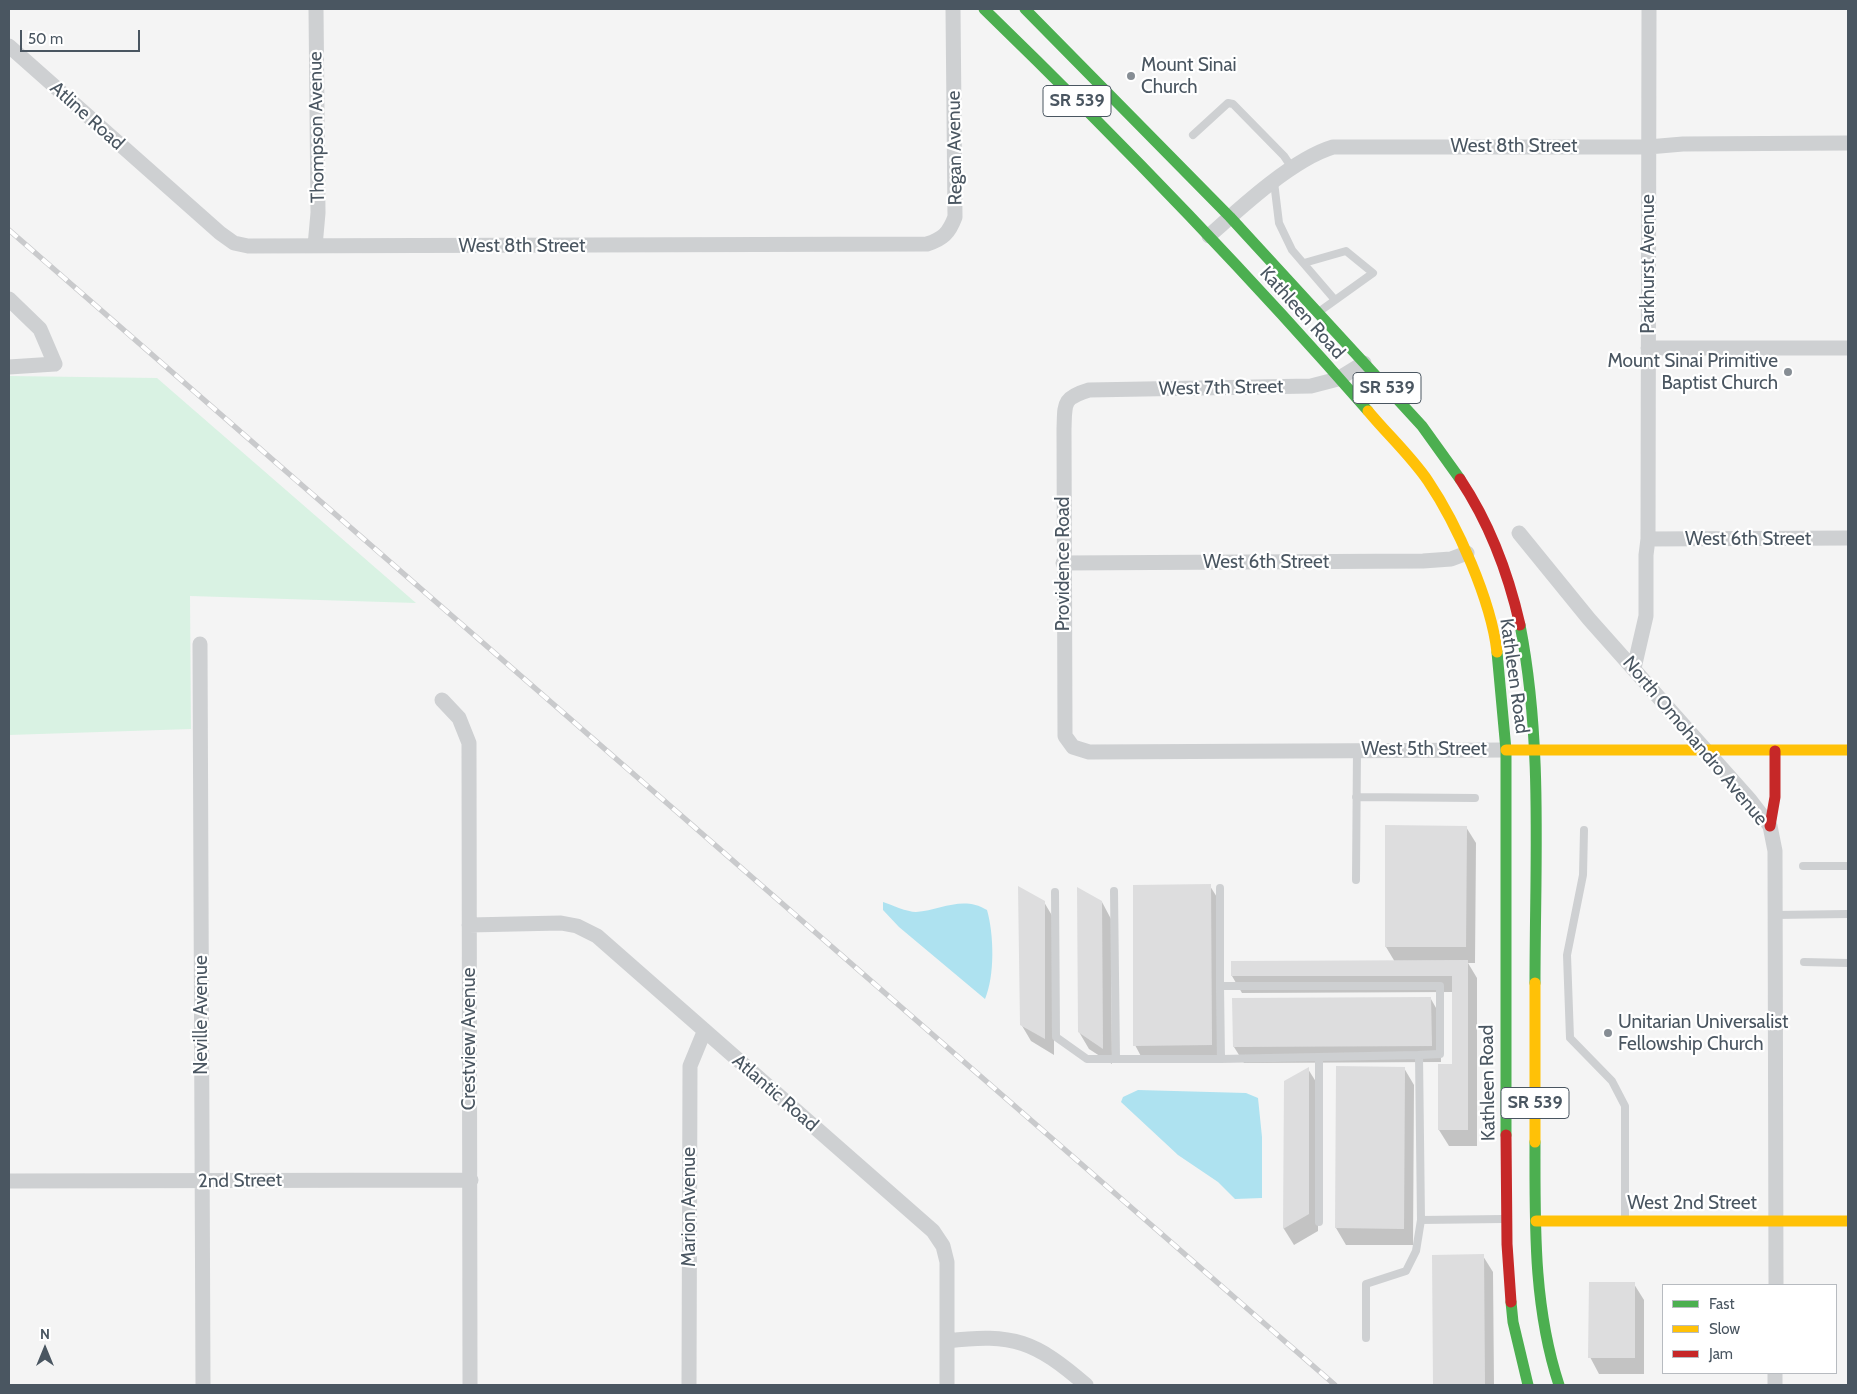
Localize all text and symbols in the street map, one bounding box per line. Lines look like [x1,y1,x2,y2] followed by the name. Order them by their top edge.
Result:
[22,20,142,52] scale bar
[28,30,63,48] text: 50 m
[304,51,330,203] street label: Thompson Avenue
[1141,54,1237,98] place label: Mount Sinai Church
[1125,70,1137,82] marker: Mount Sinai Church
[45,77,129,155] street label: Atline Road
[1043,85,1111,116] road number: SR 539
[943,91,967,205] street label: Regan Avenue
[1451,135,1577,157] street label: West 8th Street
[1637,194,1659,334] street label: Parkhurst Avenue
[459,235,585,257] street label: West 8th Street
[1255,262,1349,364] street label: Kathleen Road
[1607,350,1778,394] place label: Mount Sinai Primitive Baptist Church
[1782,366,1794,378] marker: Mount Sinai Primitive Baptist Church
[1353,372,1421,403] road number: SR 539
[1158,376,1284,400] street label: West 7th Street
[1052,497,1074,631] street label: Providence Road
[1685,528,1811,550] street label: West 6th Street
[1203,551,1329,573] street label: West 6th Street
[1495,617,1533,735] street label: Kathleen Road
[1618,652,1772,830] street label: North Omohandro Avenue
[1361,738,1487,760] street label: West 5th Street
[190,955,212,1075] street label: Neville Avenue
[458,968,480,1110] street label: Crestview Avenue
[1618,1011,1788,1055] place label: Unitarian Universalist Fellowship Church
[1476,1025,1500,1141] street label: Kathleen Road
[1602,1027,1614,1039] marker: Unitarian Universalist Fellowship Church
[727,1050,823,1136] street label: Atlantic Road
[1501,1088,1569,1118] road number: SR 539
[678,1147,700,1267] street label: Marion Avenue
[198,1169,282,1193] street label: 2nd Street
[1627,1192,1757,1214] street label: West 2nd Street
[1662,1284,1837,1374] legend
[1709,1295,1734,1313] text: Fast
[1709,1320,1740,1338] text: Slow
[20,1324,70,1374] north arrow
[40,1325,50,1343] text: N
[1709,1345,1733,1363] text: Jam

